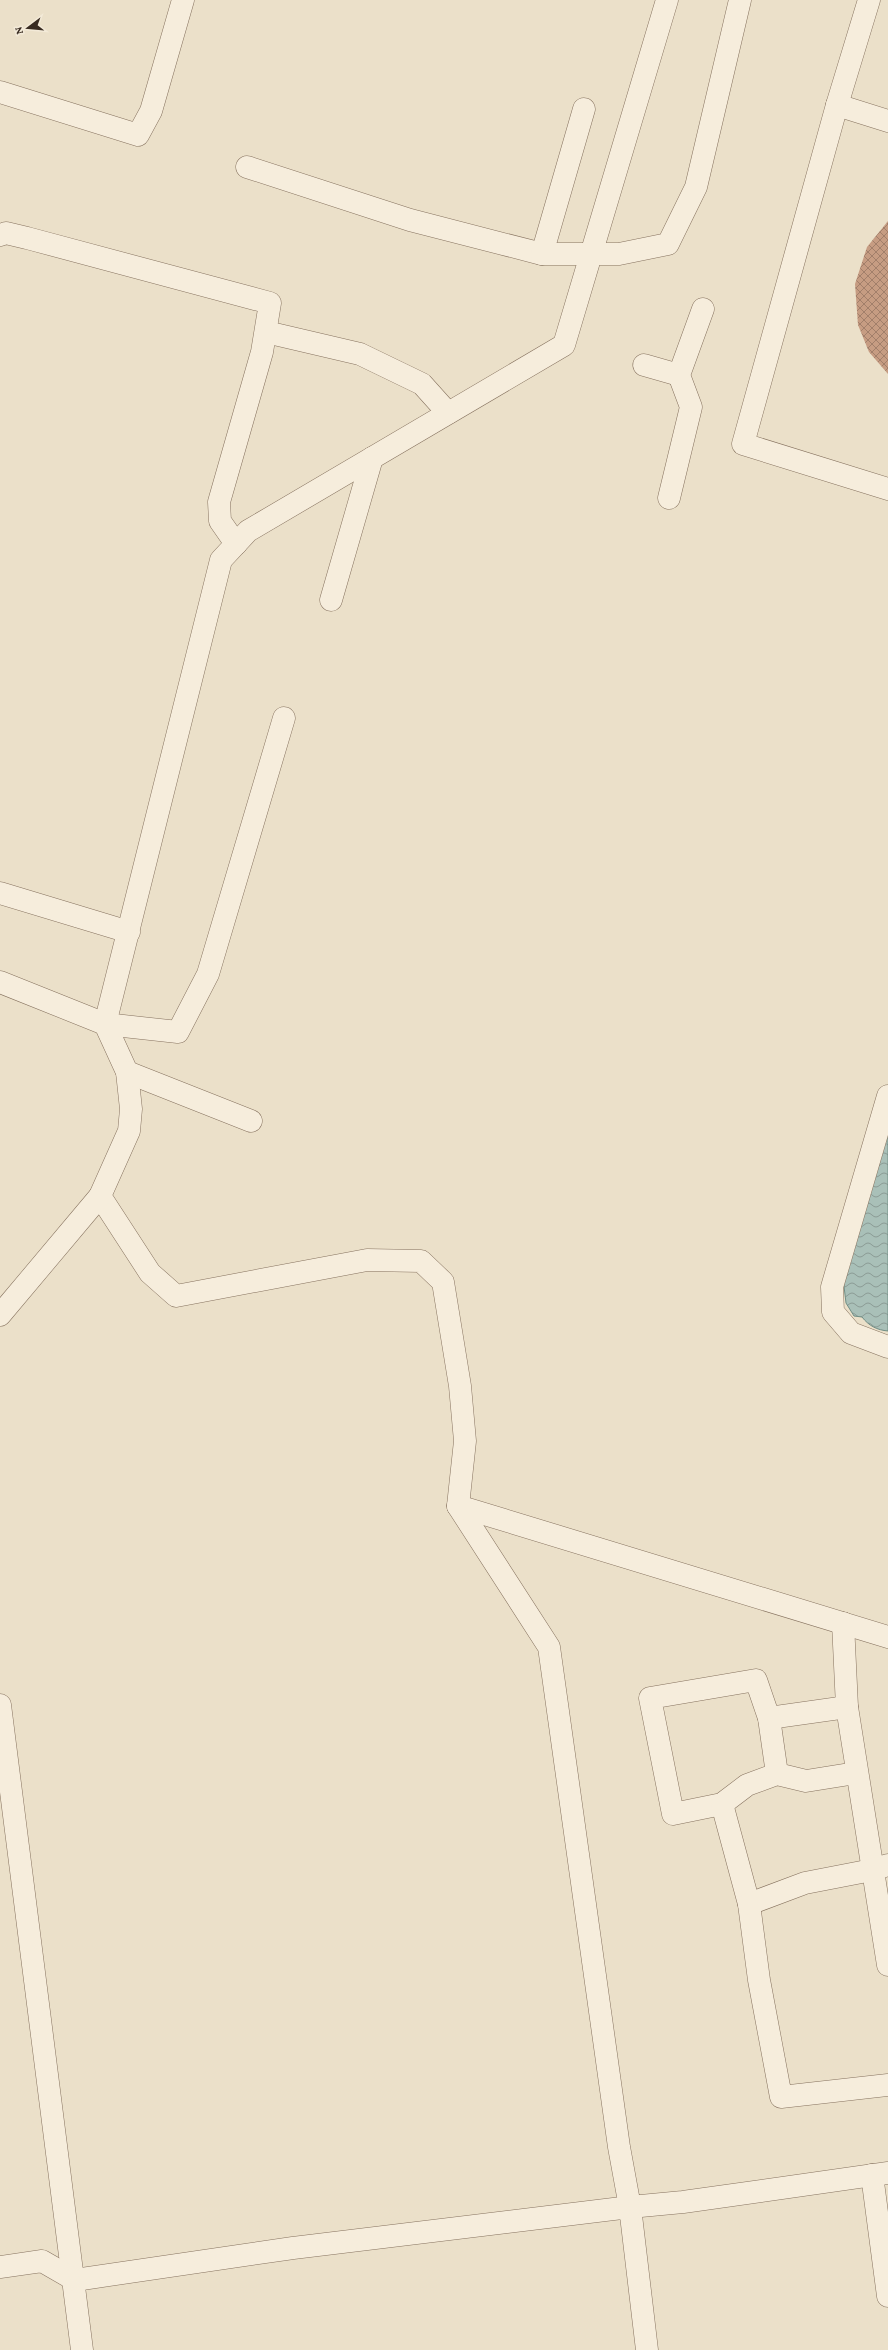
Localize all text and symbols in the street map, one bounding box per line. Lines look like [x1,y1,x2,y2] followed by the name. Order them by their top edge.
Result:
[8,8,48,48] north arrow
[11,25,25,36] text: N

